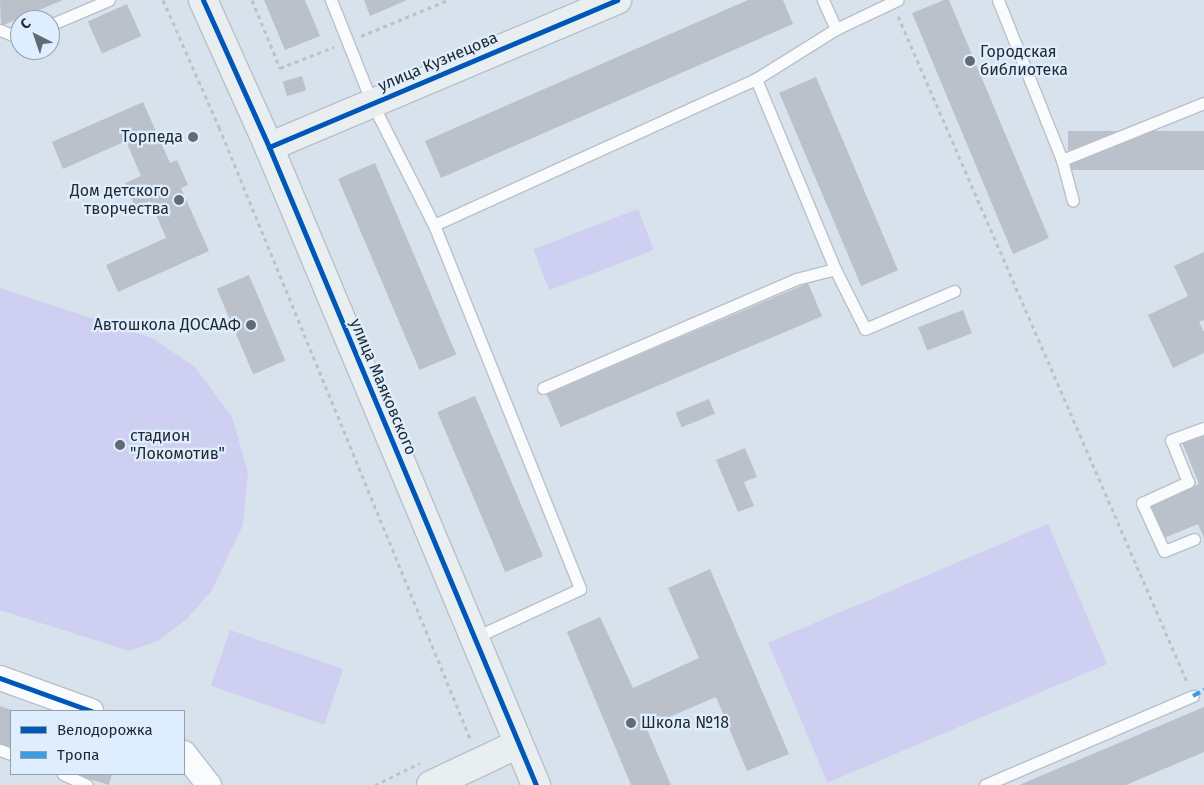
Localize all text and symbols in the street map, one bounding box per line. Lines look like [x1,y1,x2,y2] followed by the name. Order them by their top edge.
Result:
[10,10,60,60] north arrow
[17,15,34,33] text: С
[375,28,501,96] street label: улица Кузнецова
[980,42,1068,80] place label: Городская библиотека
[964,55,976,67] marker: Городская библиотека
[121,127,183,147] place label: Торпеда
[187,131,199,143] marker: Торпеда
[70,181,169,219] place label: Дом детского творчества
[173,194,185,206] marker: Дом детского творчества
[94,315,241,335] place label: Автошкола ДОСААФ
[346,316,420,458] street label: улица Маяковского
[245,319,257,331] marker: Автошкола ДОСААФ
[130,426,225,464] place label: стадион "Локомотив"
[114,439,126,451] marker: стадион "Локомотив"
[10,710,185,775] legend
[641,713,729,733] place label: Школа №18
[625,717,637,729] marker: Школа №18
[57,721,153,739] text: Велодорожка
[57,746,99,764] text: Тропа

